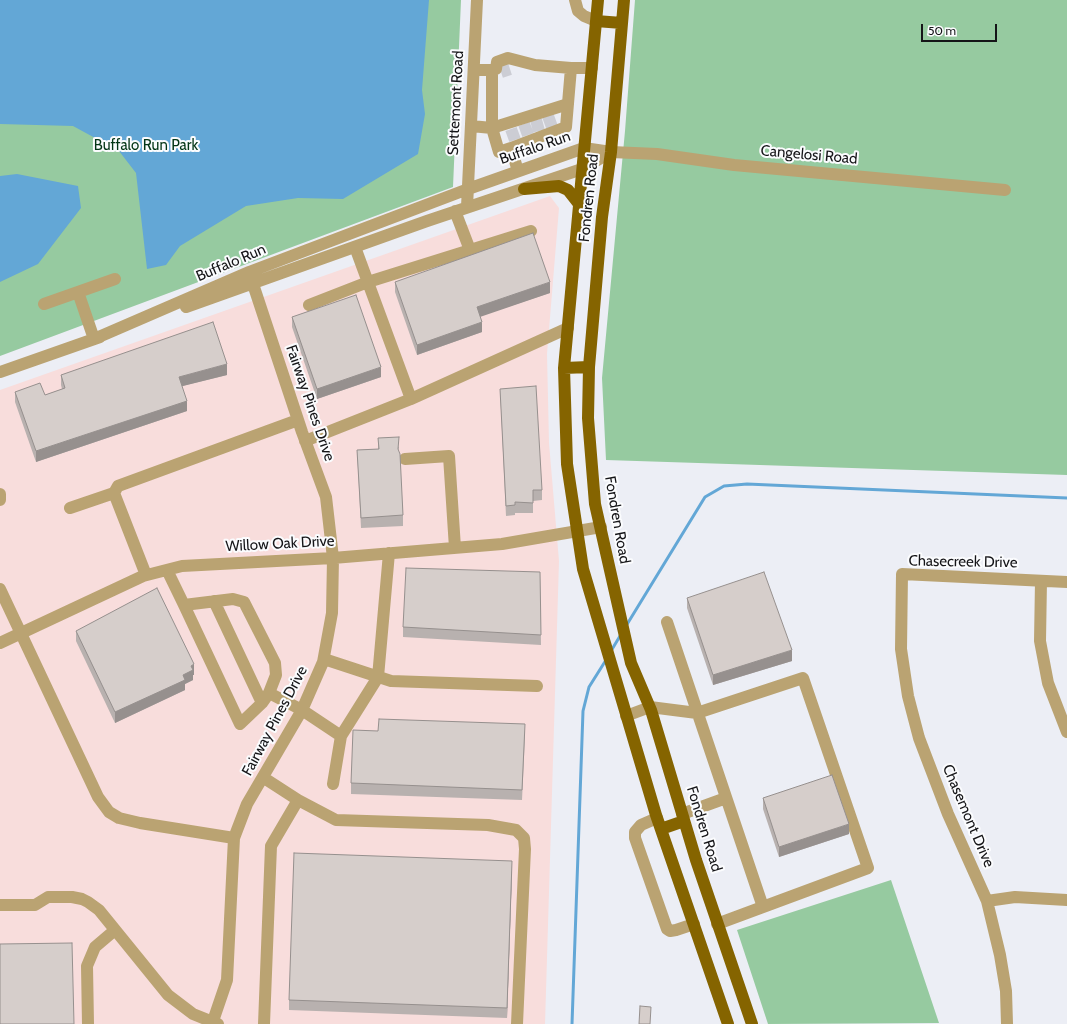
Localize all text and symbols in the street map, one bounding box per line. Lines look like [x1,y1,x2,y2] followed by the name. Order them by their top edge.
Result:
[923,16,999,42] scale bar
[928,23,956,38] text: 50 m
[444,50,468,156] street label: Settemont Road
[497,127,573,169] street label: Buffalo Run
[94,137,198,155] park label: Buffalo Run Park
[760,142,858,168] street label: Cangelosi Road
[575,153,603,243] street label: Fondren Road
[193,240,269,286] street label: Buffalo Run
[282,343,338,463] street label: Fairway Pines Drive
[600,475,634,565] street label: Fondren Road
[225,532,335,556] street label: Willow Oak Drive
[908,552,1018,572] street label: Chasecreek Drive
[238,663,312,779] street label: Fairway Pines Drive
[938,762,998,870] street label: Chasemont Drive
[682,784,726,874] street label: Fondren Road

